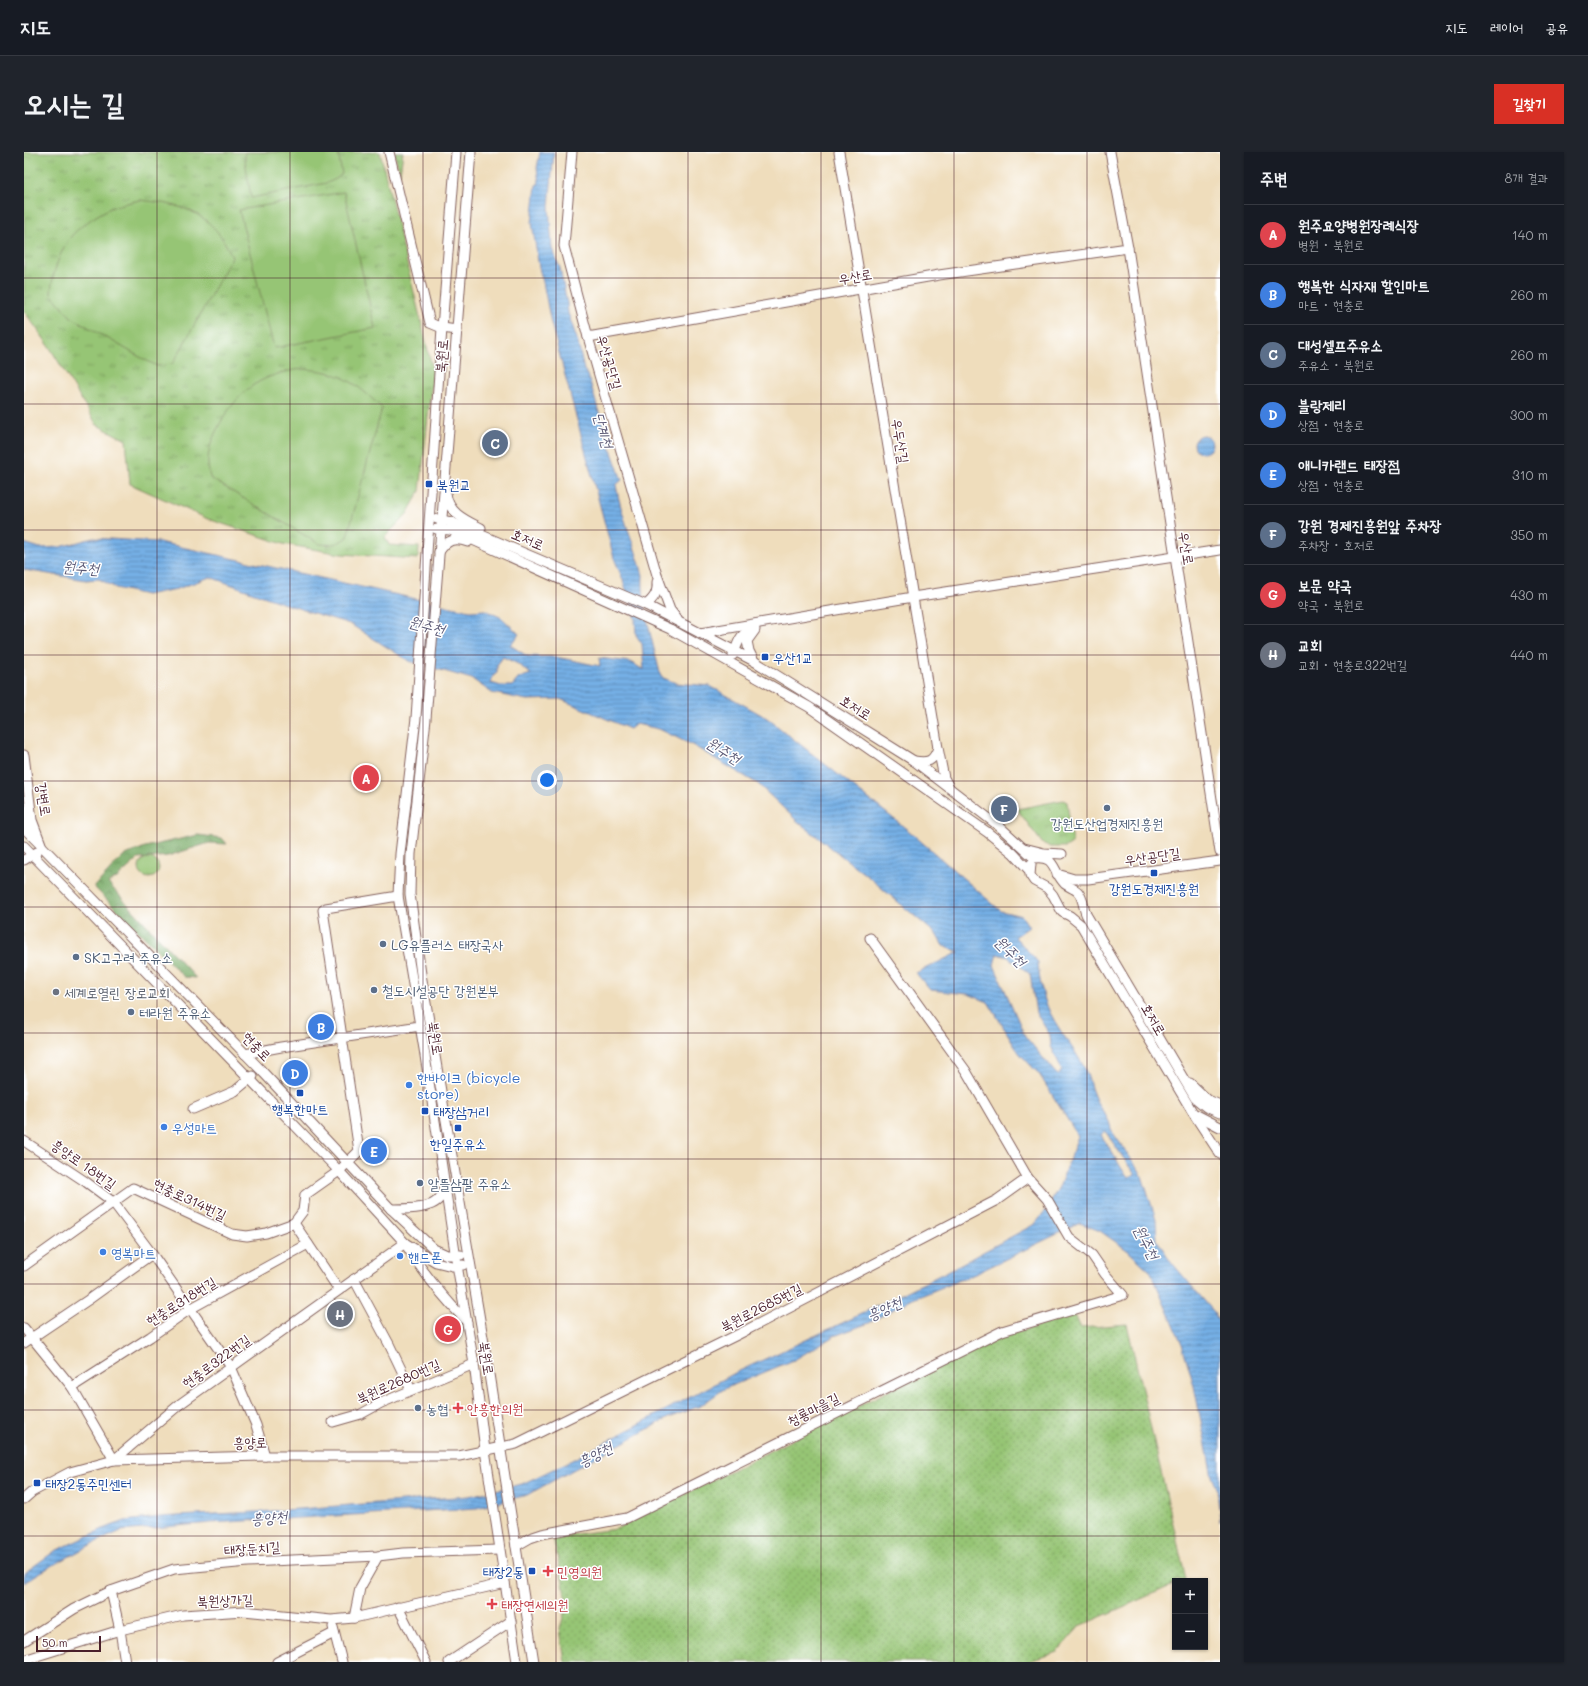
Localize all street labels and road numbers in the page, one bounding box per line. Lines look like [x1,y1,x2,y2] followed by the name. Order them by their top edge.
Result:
[837,264,873,288] street label: 우산로
[593,332,627,392] street label: 우산공단길
[430,338,452,374] street label: 북원로
[888,417,914,465] street label: 우두산길
[509,524,547,554] street label: 호저로
[1175,530,1199,566] street label: 우산로
[837,690,875,724] street label: 호저로
[32,781,56,817] street label: 강변로
[1123,843,1182,869] street label: 우산공단길
[1137,1000,1171,1038] street label: 호저로
[424,1020,448,1056] street label: 북원로
[238,1027,276,1065] street label: 현충로
[48,1135,121,1194] street label: 흥양로 18번길
[150,1174,230,1225] street label: 현충로314번길
[142,1272,220,1330] street label: 현충로318번길
[717,1278,806,1336] street label: 북원로2685번길
[178,1329,255,1392] street label: 현충로322번길
[475,1340,499,1376] street label: 북원로
[353,1354,443,1408] street label: 북원로2680번길
[784,1387,843,1430] street label: 청룡마을길
[233,1432,267,1452] street label: 흥양로
[223,1537,281,1559] street label: 태장둔치길
[197,1589,254,1610] street label: 북원상가길

